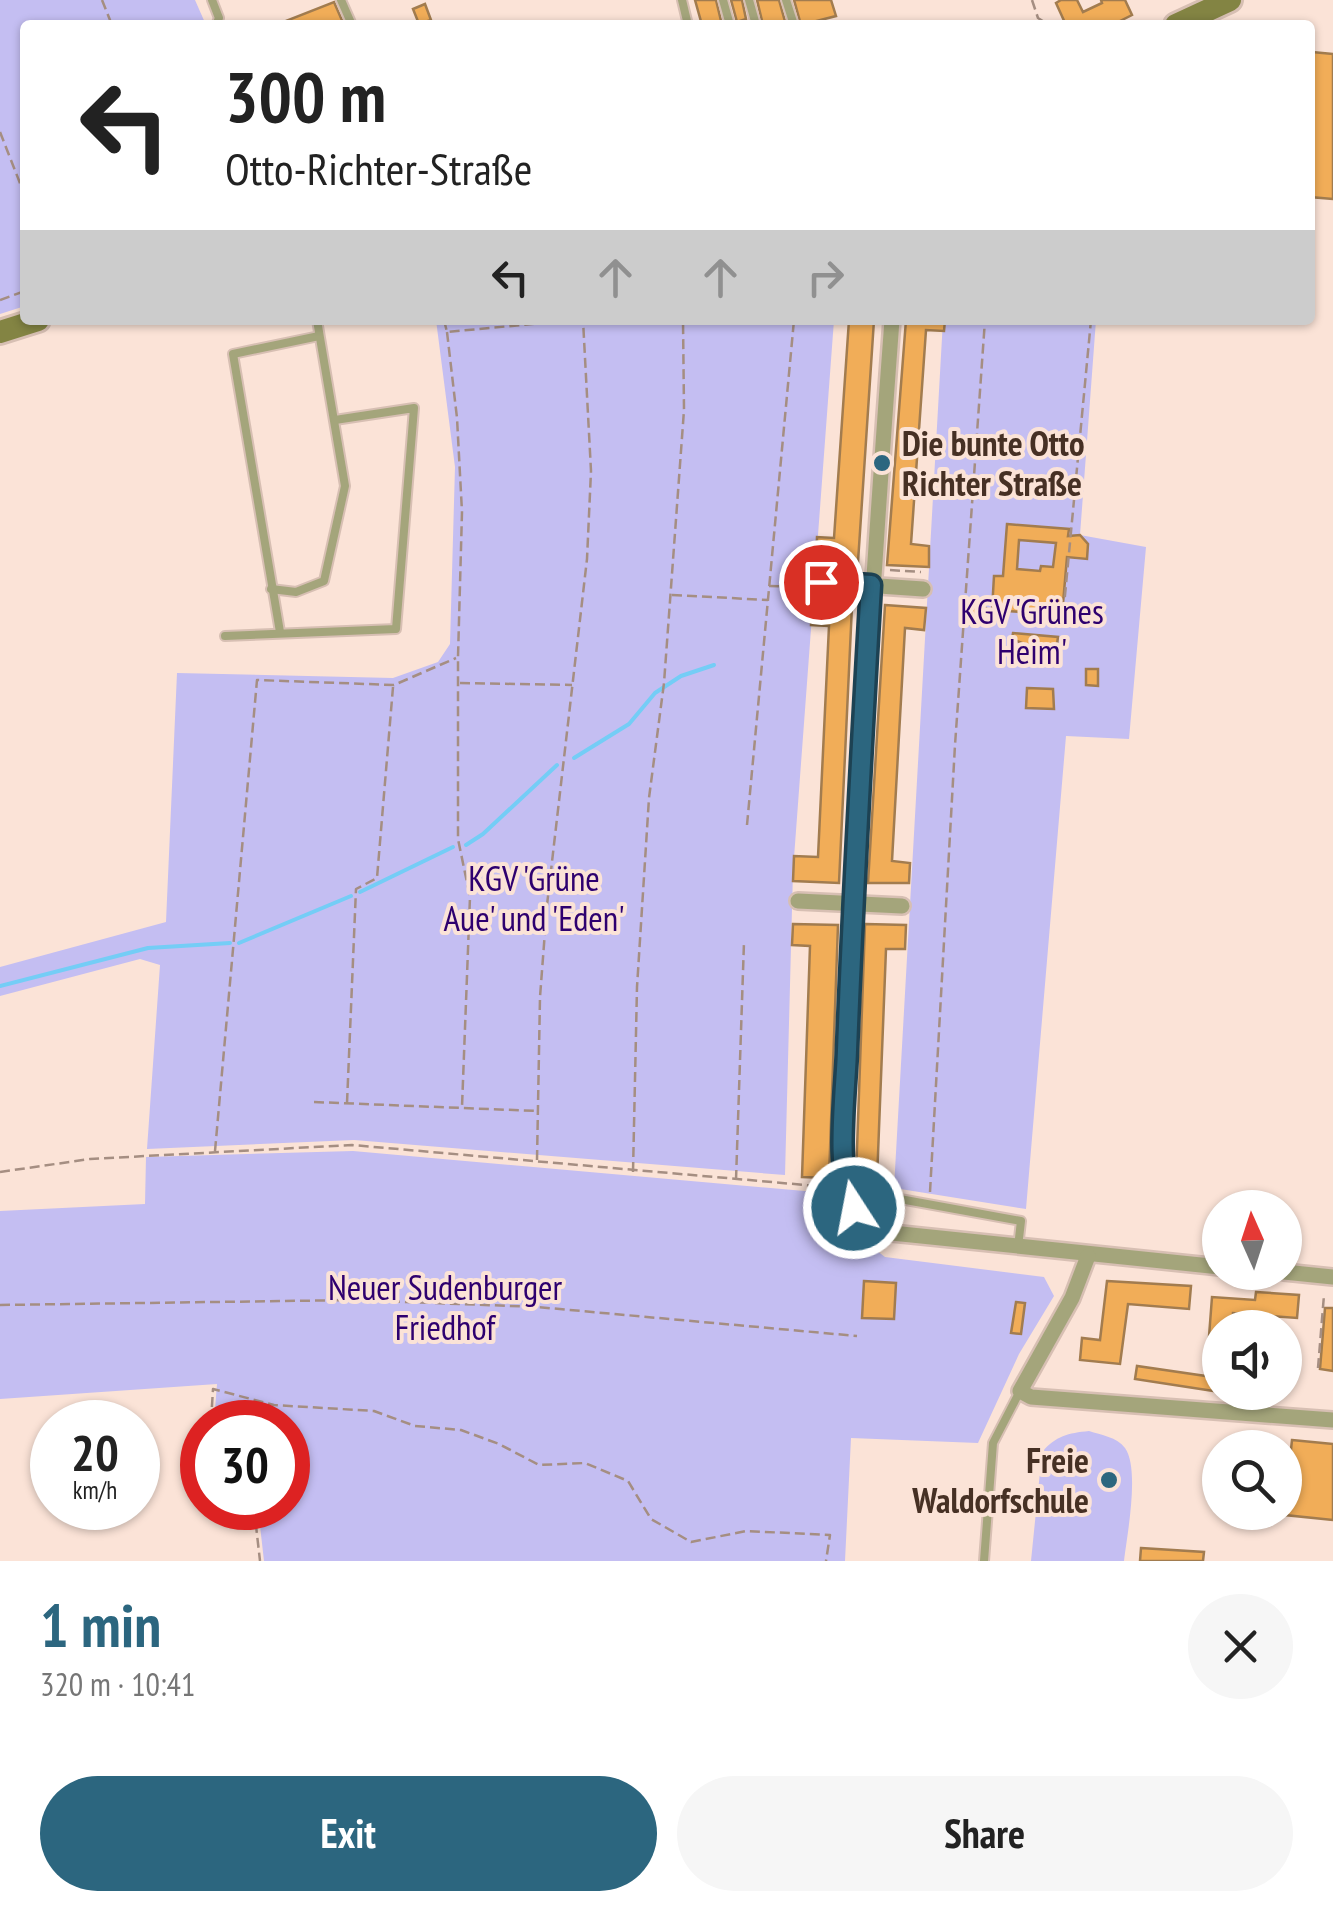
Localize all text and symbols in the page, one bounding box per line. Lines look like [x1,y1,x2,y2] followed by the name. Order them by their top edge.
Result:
[225,51,386,141] text: 300 m
[60,60,190,190] icon: left
[225,139,532,197] text: Otto-Richter-Straße
[483,250,538,305] icon: left
[588,250,643,305] icon: ahead
[693,250,748,305] icon: ahead
[798,250,853,305] icon: right
[902,420,1085,506] place label: Die bunte Otto Richter Straße
[871,452,893,474] marker: Die bunte Otto Richter Straße
[779,540,864,625] pin
[794,555,849,610] icon: arrive
[960,588,1104,674] park label: KGV 'Grünes Heim'
[444,855,624,941] park label: KGV 'Grüne Aue' und 'Eden'
[802,1156,906,1260] position arrow
[1202,1190,1302,1290] north arrow
[1202,1190,1302,1530] map controls
[328,1264,563,1350] park label: Neuer Sudenburger Friedhof
[1202,1310,1302,1410] button: sound
[180,1400,310,1530] speed limit sign: 30
[71,1420,119,1485] text: 20
[1202,1430,1302,1530] button: search
[911,1437,1089,1523] place label: Freie Waldorfschule
[1098,1469,1120,1491] marker: Freie Waldorfschule
[73,1474,117,1506] text: km/h
[40,1586,161,1664] text: 1 min
[1188,1594,1293,1699] button: close
[40,1663,195,1705] text: 320 m · 10:41
[40,1776,657,1891] button: Exit
[677,1776,1293,1891] button: Share

